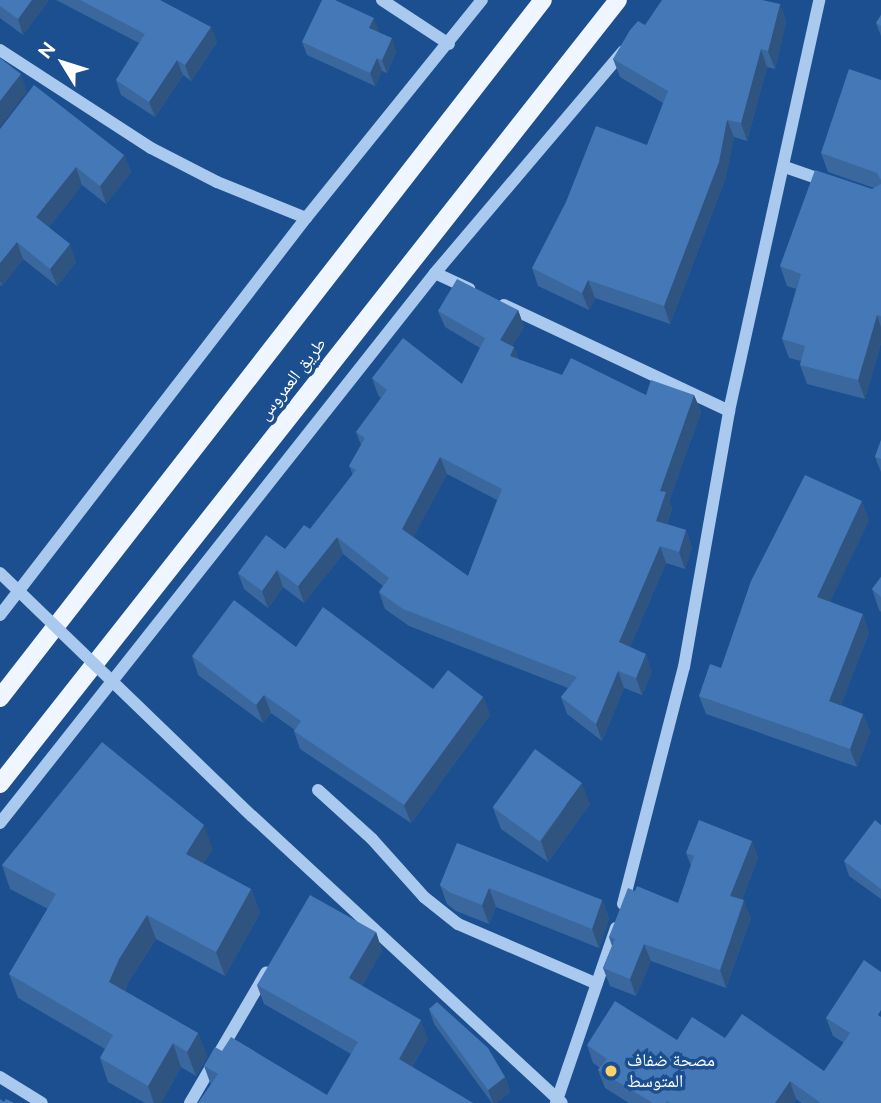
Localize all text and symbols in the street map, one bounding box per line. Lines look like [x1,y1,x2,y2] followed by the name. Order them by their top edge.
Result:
[28,28,98,98] north arrow
[33,38,60,63] text: N
[253,334,331,424] street label: طريق العمروس
[627,1050,715,1092] place label: مصحة ضفاف المتوسط
[601,1061,621,1081] marker: مصحة ضفاف المتوسط

